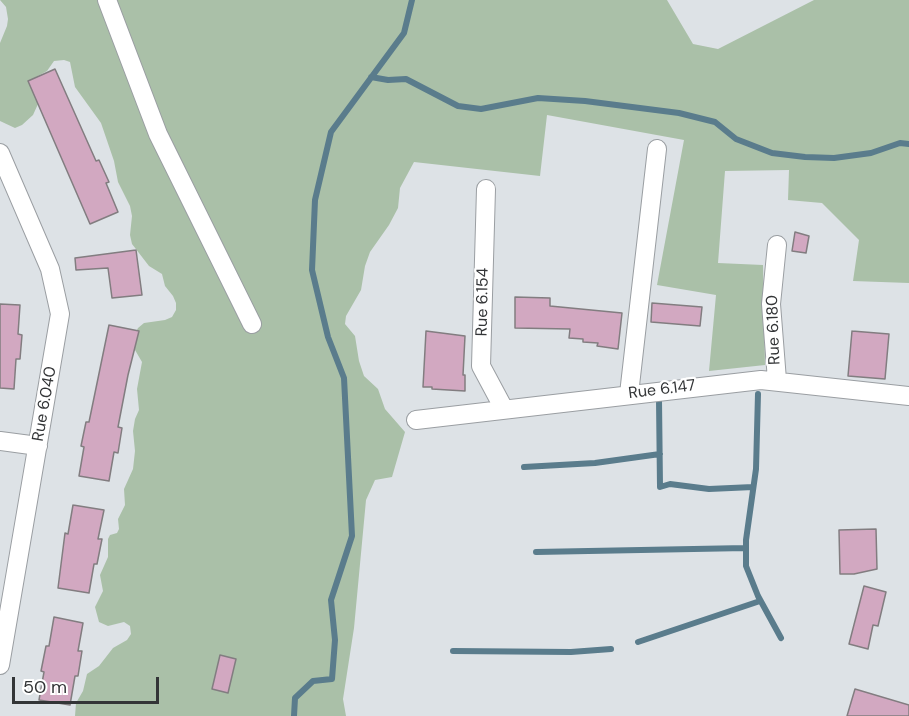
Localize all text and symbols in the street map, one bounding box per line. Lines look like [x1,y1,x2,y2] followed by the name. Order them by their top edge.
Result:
[473,267,493,337] street label: Rue 6.154
[763,295,785,365] street label: Rue 6.180
[29,365,61,443] street label: Rue 6.040
[627,376,697,404] street label: Rue 6.147
[15,665,162,703] scale bar
[23,675,67,699] text: 50 m

